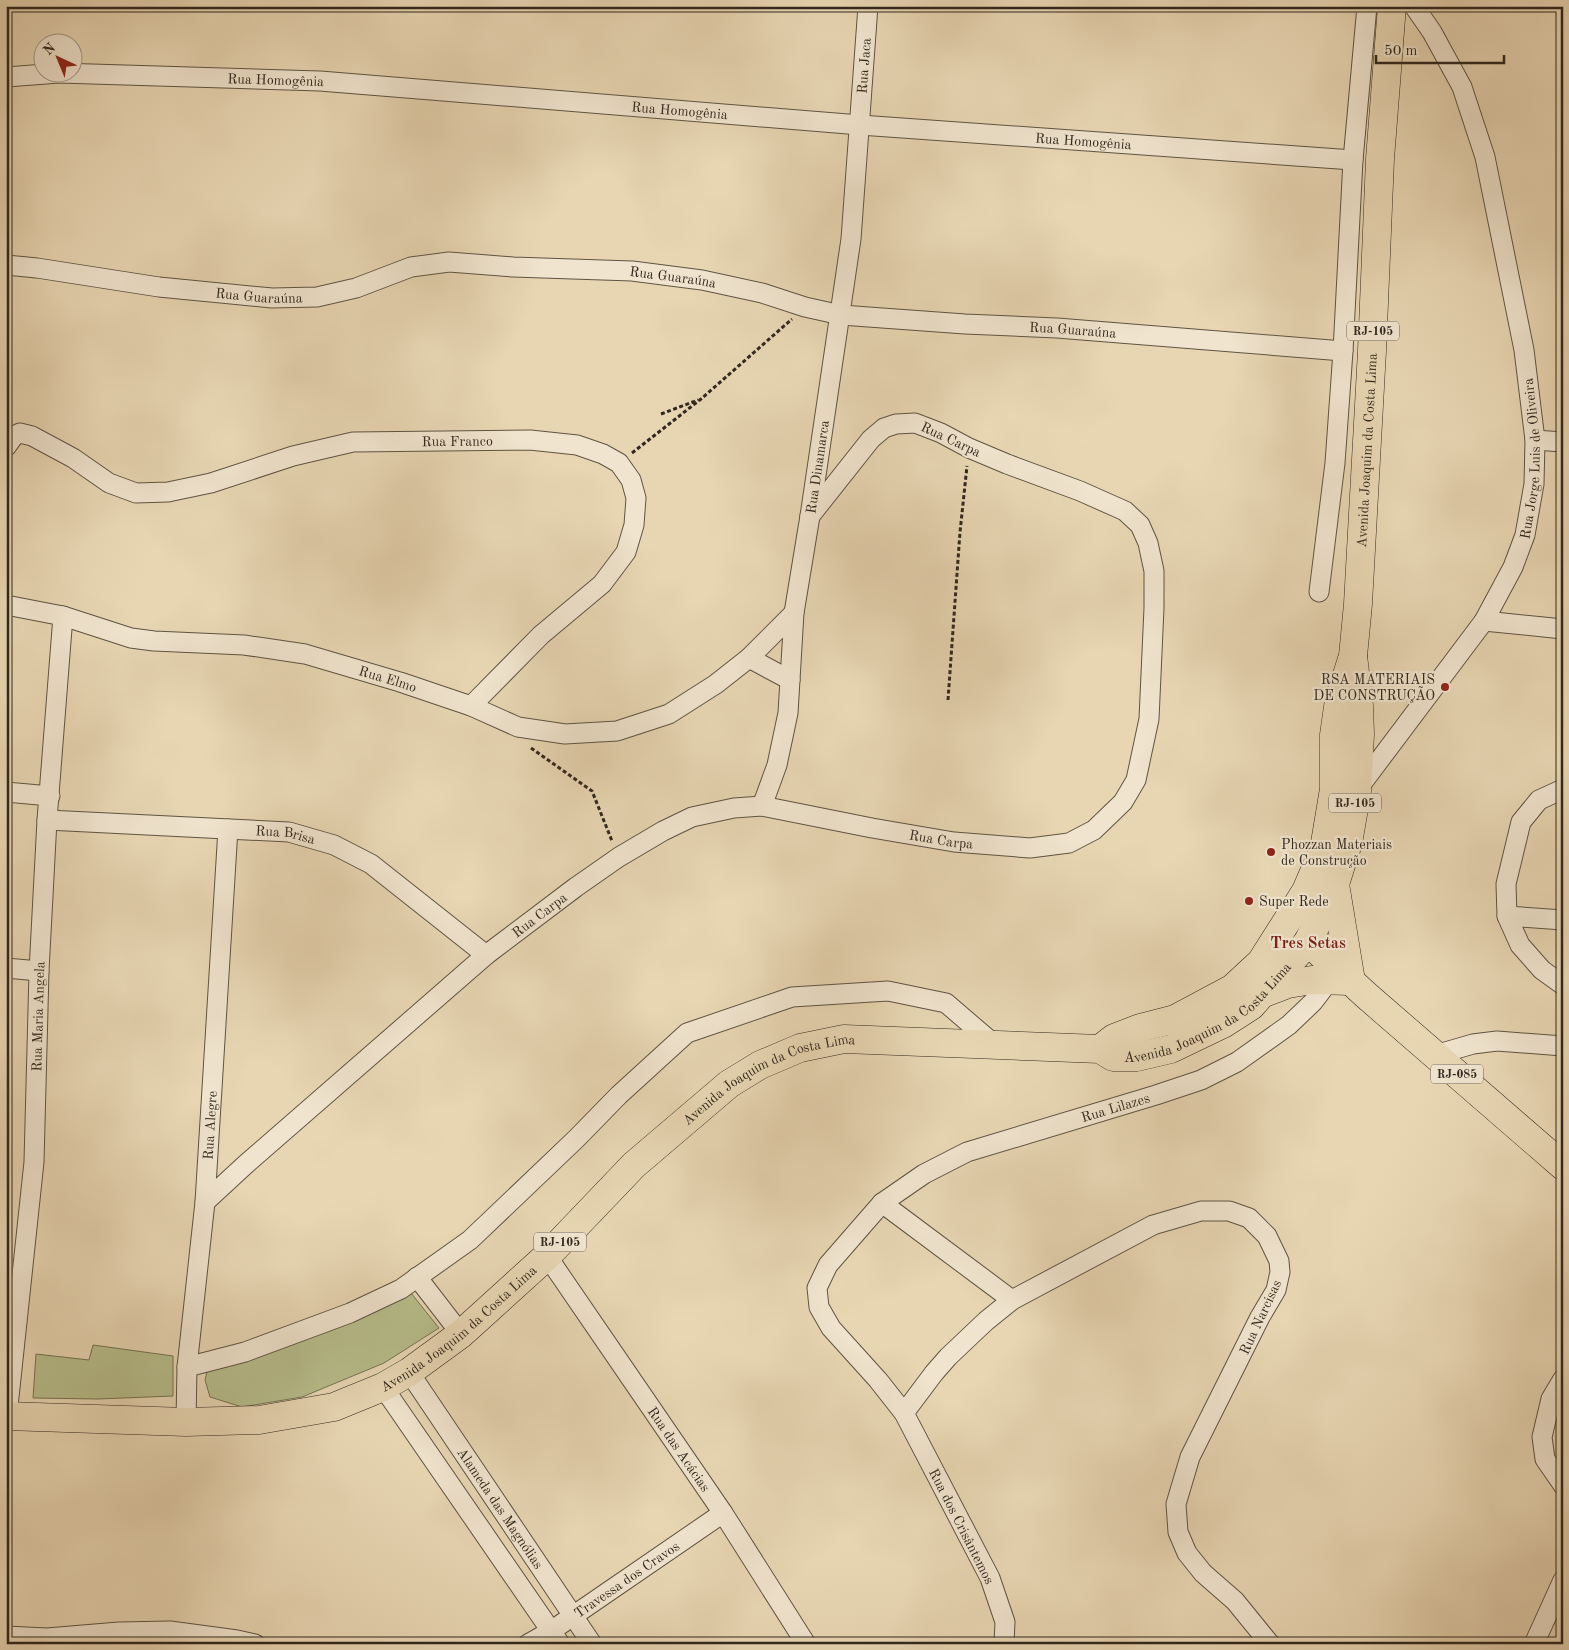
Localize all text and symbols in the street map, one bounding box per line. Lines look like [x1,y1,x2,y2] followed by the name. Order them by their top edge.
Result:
[32,32,82,82] north arrow
[1376,32,1504,64] scale bar
[856,37,874,94] street label: Rua Jaca
[41,40,59,58] text: N
[1384,44,1418,59] text: 50 m
[227,72,325,89] street label: Rua Homogênia
[631,100,728,122] street label: Rua Homogênia
[1035,131,1132,152] street label: Rua Homogênia
[629,265,718,291] street label: Rua Guaraúna
[215,287,303,306] street label: Rua Guaraúna
[1029,321,1117,341] street label: Rua Guaraúna
[1347,322,1399,341] road number: RJ-105
[1355,353,1380,548] street label: Avenida Joaquim da Costa Lima
[1518,377,1543,540] street label: Rua Jorge Luis de Oliveira
[804,419,832,515] street label: Rua Dinamarca
[918,420,983,460] street label: Rua Carpa
[422,434,493,449] street label: Rua Franco
[357,664,418,695] street label: Rua Elmo
[1313,673,1435,703] place label: RSA MATERIAIS DE CONSTRUÇÃO
[1439,681,1451,693] marker: RSA MATERIAIS DE CONSTRUÇÃO
[1329,794,1381,812] road number: RJ-105
[255,824,317,847] street label: Rua Brisa
[908,828,974,851] street label: Rua Carpa
[1281,838,1392,868] place label: Phozzan Materiais de Construção
[1265,846,1277,858] marker: Phozzan Materiais de Construção
[510,890,570,941] street label: Rua Carpa
[1243,895,1255,907] marker: Super Rede
[1259,895,1329,909] place label: Super Rede
[1270,936,1346,952] district label: Tres Setas
[1124,960,1294,1066] street label: Avenida Joaquim da Costa Lima
[30,961,48,1072] street label: Rua Maria Angela
[680,1032,856,1128] street label: Avenida Joaquim da Costa Lima
[1431,1064,1483,1084] road number: RJ-085
[202,1090,220,1160] street label: Rua Alegre
[1080,1091,1152,1125] street label: Rua Lilazes
[534,1232,586,1252] road number: RJ-105
[379,1263,540,1395] street label: Avenida Joaquim da Costa Lima
[1238,1278,1284,1357] street label: Rua Narcisas
[645,1405,712,1495] street label: Rua das Acácias
[454,1446,545,1572] street label: Alameda das Magnólias
[926,1466,996,1586] street label: Rua dos Crisântemos
[572,1539,682,1621] street label: Travessa dos Cravos

